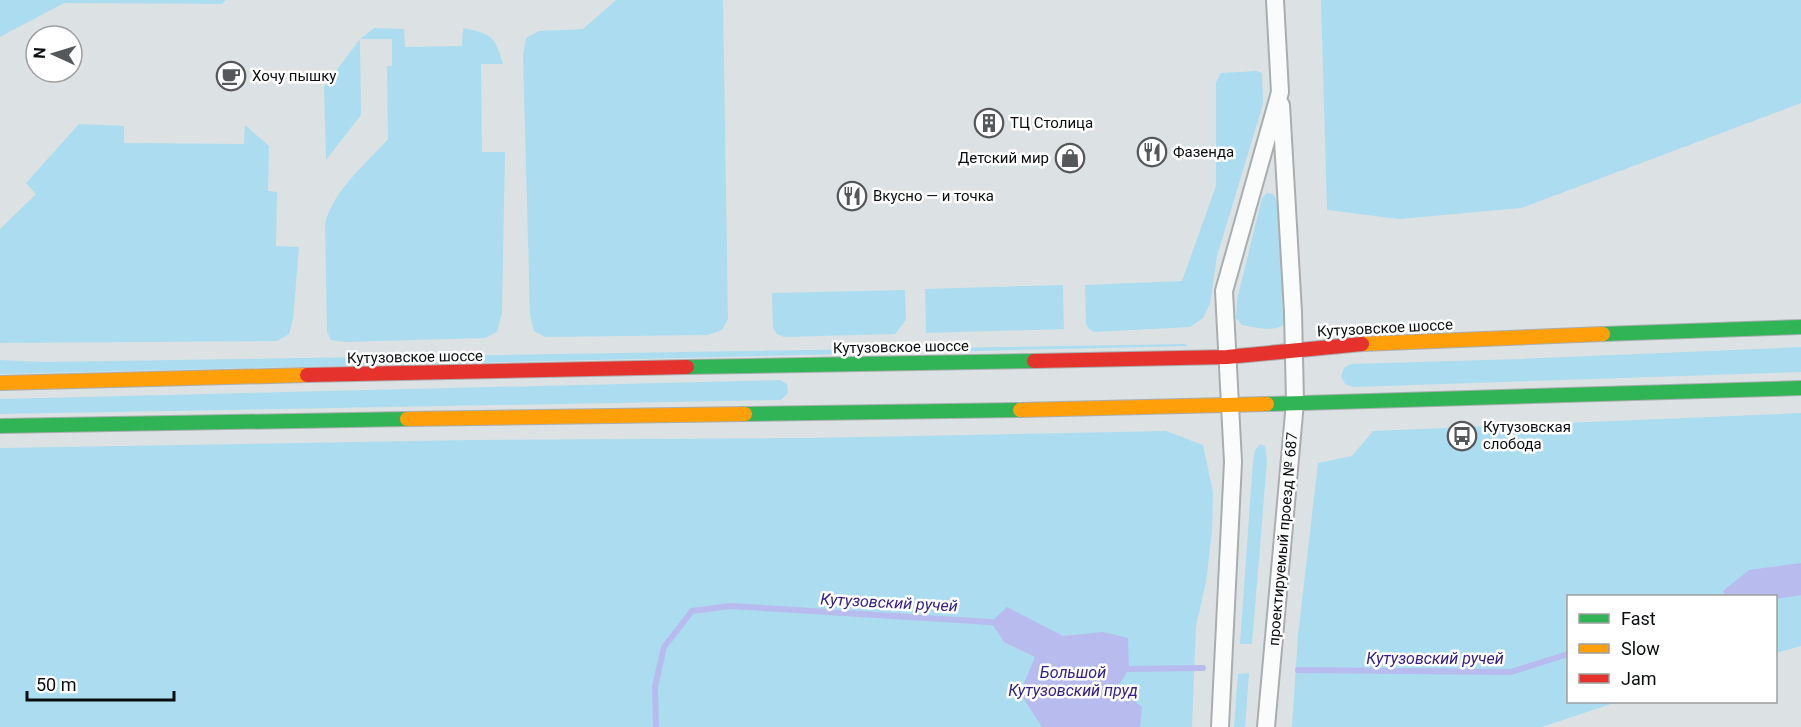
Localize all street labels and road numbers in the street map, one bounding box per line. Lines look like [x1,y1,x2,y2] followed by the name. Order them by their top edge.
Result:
[1317,315,1453,341] street label: Кутузовское шоссе
[833,337,969,357] street label: Кутузовское шоссе
[347,347,483,367] street label: Кутузовское шоссе
[1265,431,1301,647] street label: проектируемый проезд № 687

